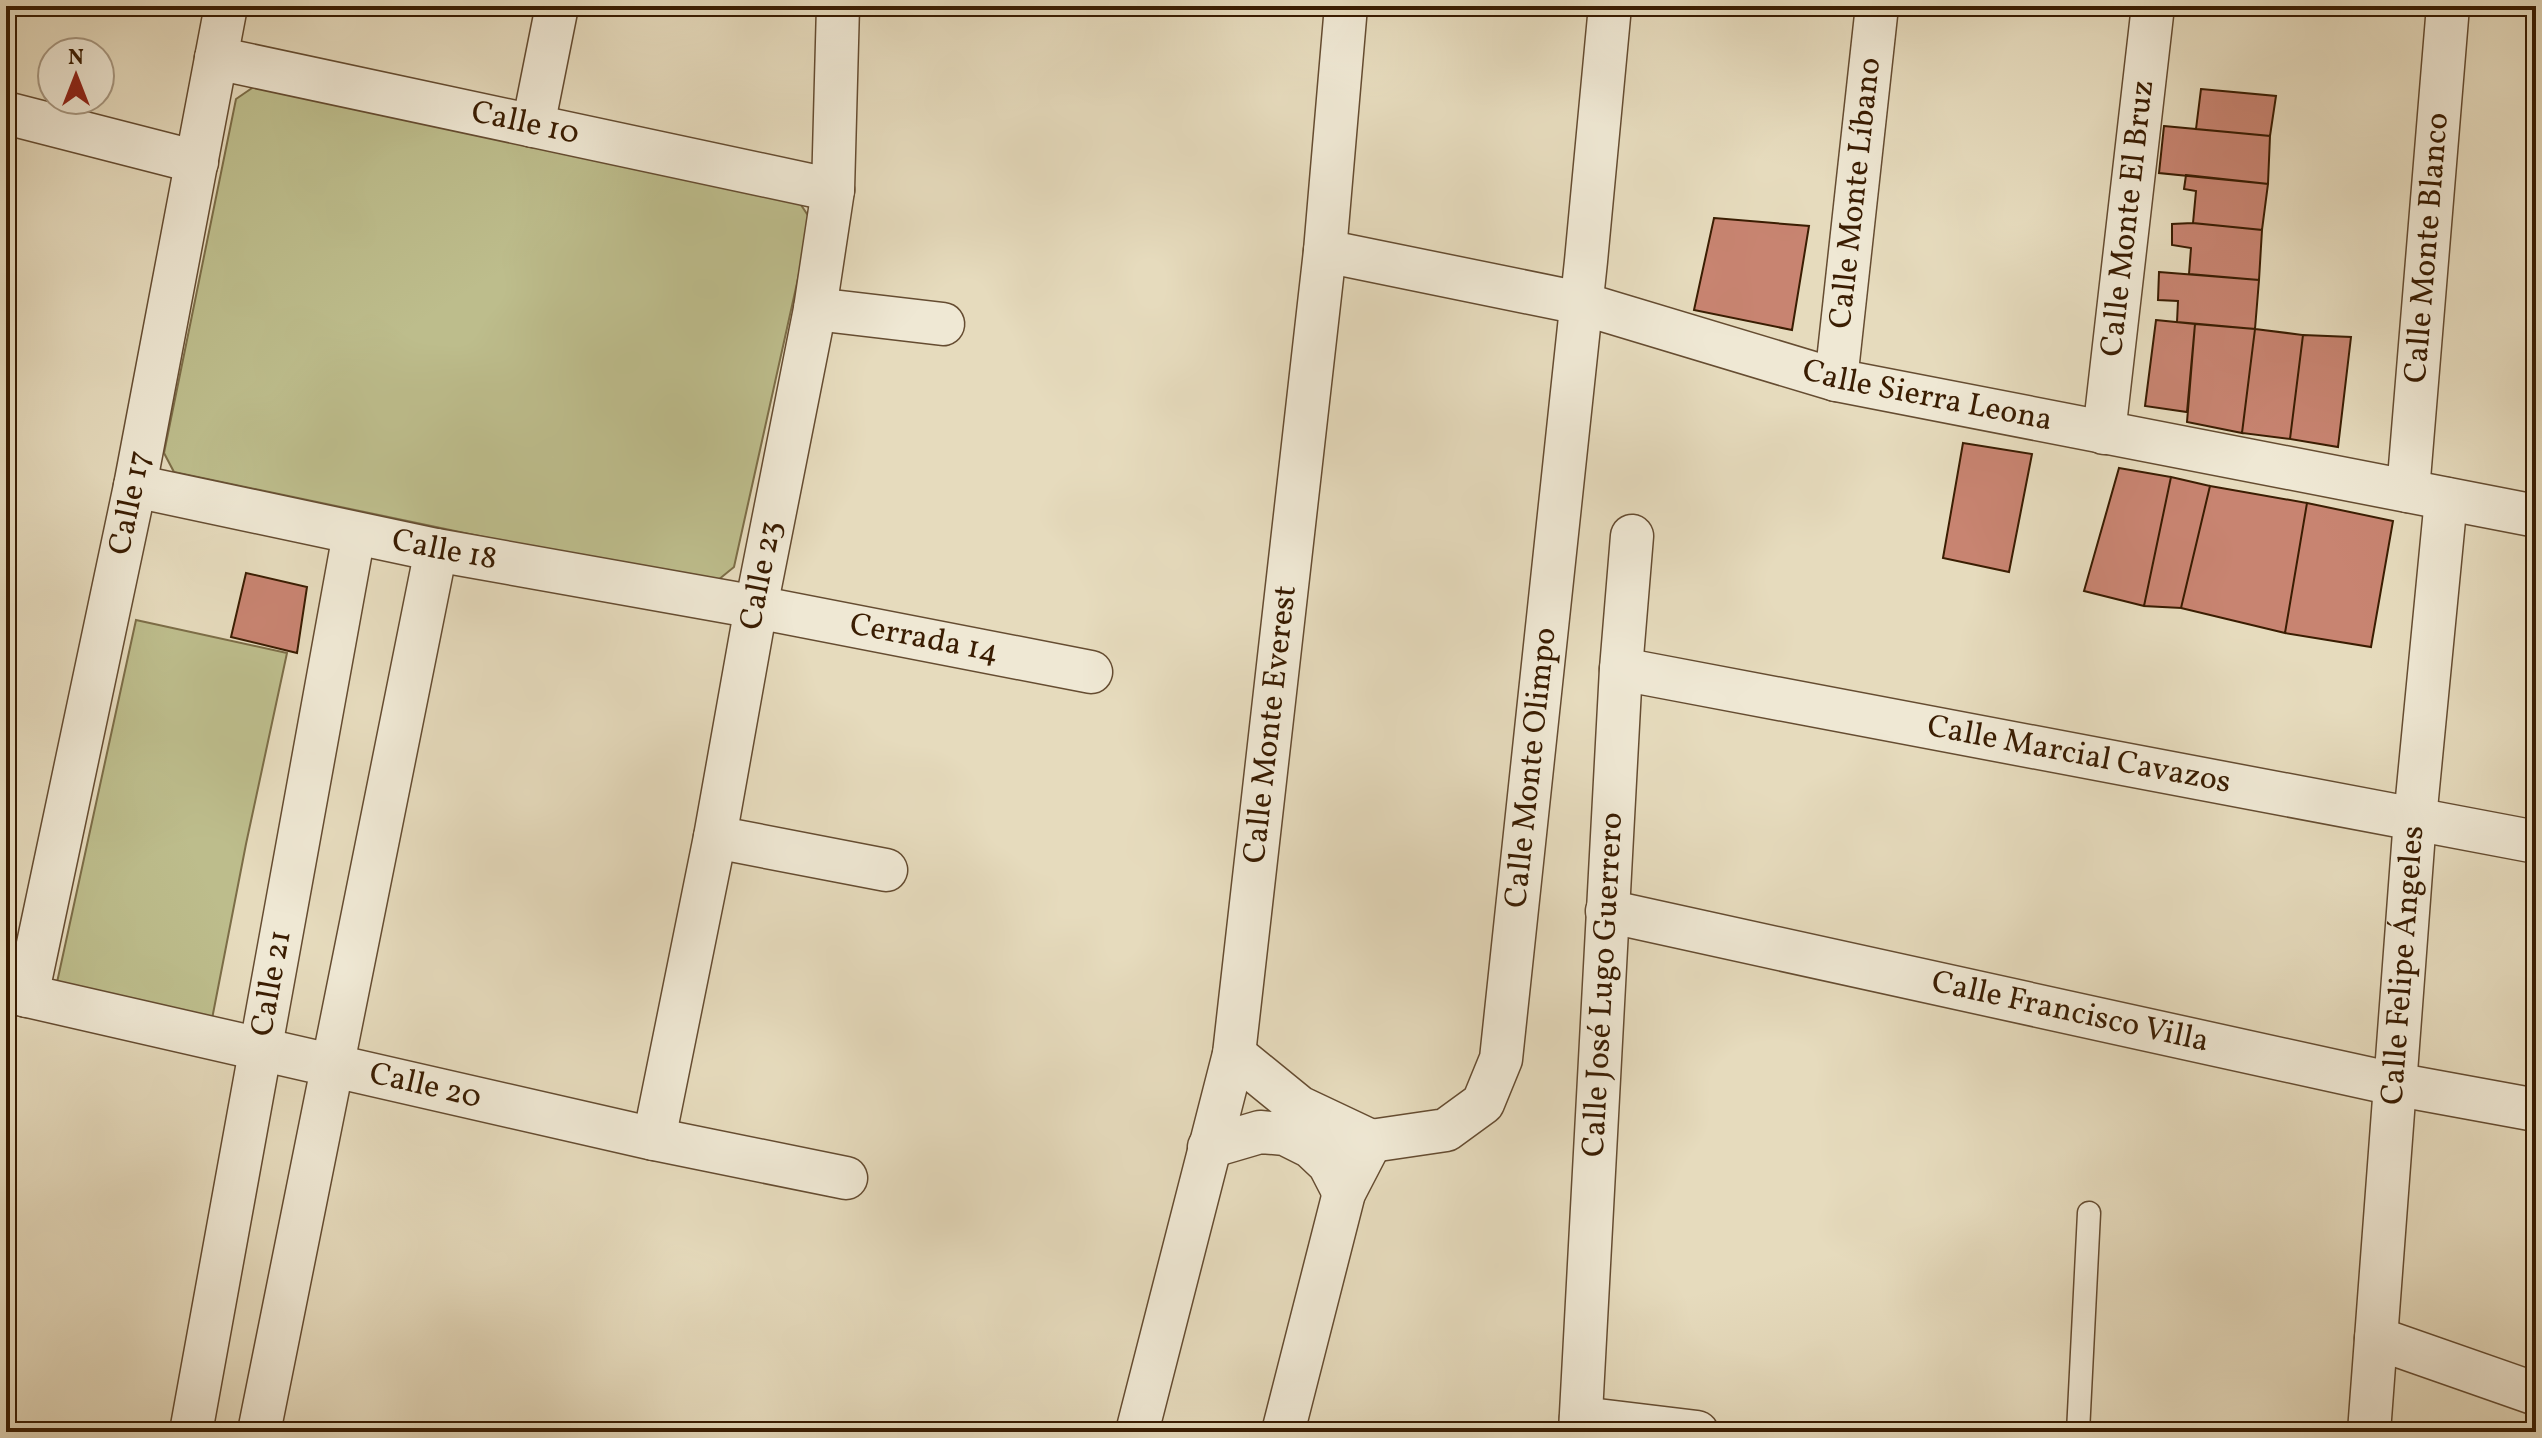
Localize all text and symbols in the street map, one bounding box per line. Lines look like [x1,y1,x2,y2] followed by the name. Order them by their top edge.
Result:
[36,36,116,116] north arrow
[68,43,84,74] text: N
[1820,55,1893,331] street label: Calle Monte Líbano
[2091,78,2166,359] street label: Calle Monte El Bruz
[467,91,583,157] street label: Calle 10
[2395,111,2461,385] street label: Calle Monte Blanco
[1796,349,2056,443] street label: Calle Sierra Leona
[99,447,163,559] street label: Calle 17
[730,517,795,633] street label: Calle 23
[388,519,500,582] street label: Calle 18
[1234,583,1309,866] street label: Calle Monte Everest
[846,604,1002,676] street label: Cerrada 14
[1495,625,1569,910] street label: Calle Monte Olimpo
[1923,705,2234,806] street label: Calle Marcial Cavazos
[1573,811,1635,1158] street label: Calle José Lugo Guerrero
[2372,824,2436,1107] street label: Calle Felipe Ángeles
[241,927,304,1040] street label: Calle 21
[1927,961,2213,1065] street label: Calle Francisco Villa
[365,1053,486,1121] street label: Calle 20

